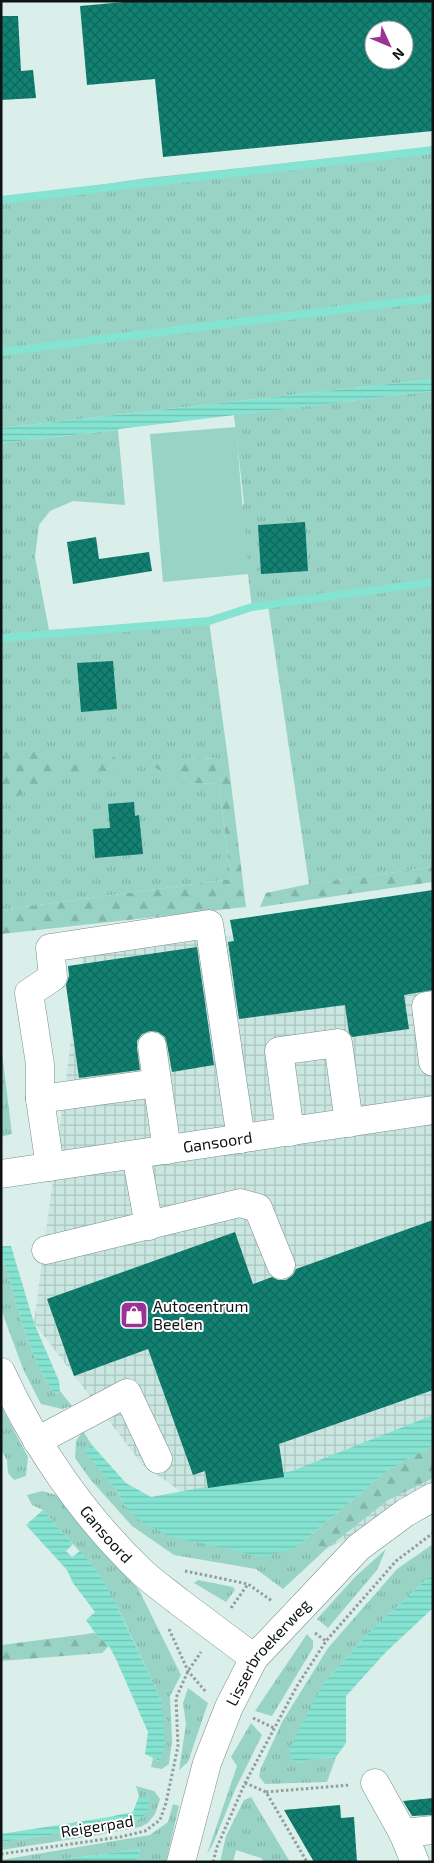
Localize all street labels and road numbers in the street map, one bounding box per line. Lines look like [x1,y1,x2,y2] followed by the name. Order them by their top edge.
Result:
[182,1127,254,1156] street label: Gansoord
[77,1501,137,1566] street label: Gansoord
[221,1595,314,1709] street label: Lisserbroekerweg
[59,1810,135,1841] street label: Reigerpad

